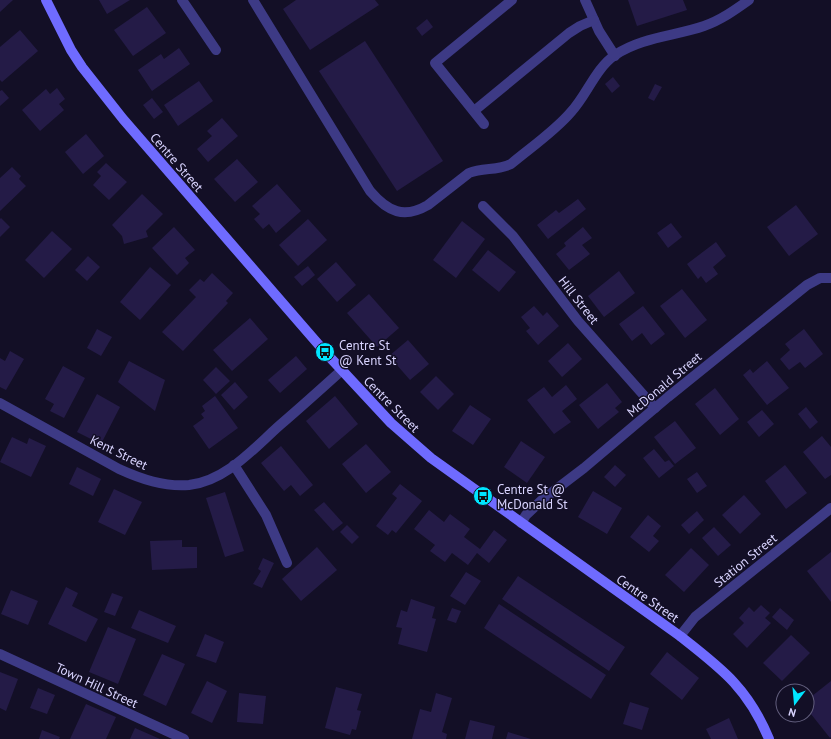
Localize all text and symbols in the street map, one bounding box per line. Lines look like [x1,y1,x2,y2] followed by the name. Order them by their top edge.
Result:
[146,129,207,196] street label: Centre Street
[555,273,603,328] street label: Hill Street
[339,337,397,369] place label: Centre St @ Kent St
[314,341,336,363] bus stop icon: Centre St @ Kent St
[623,348,706,421] street label: McDonald Street
[360,373,424,437] street label: Centre Street
[87,431,151,474] street label: Kent Street
[497,481,568,513] place label: Centre St @ McDonald St
[472,485,494,507] bus stop icon: Centre St @ McDonald St
[710,529,781,591] street label: Station Street
[613,571,683,627] street label: Centre Street
[53,659,141,712] street label: Town Hill Street
[775,683,815,723] north arrow
[787,705,798,720] text: N

